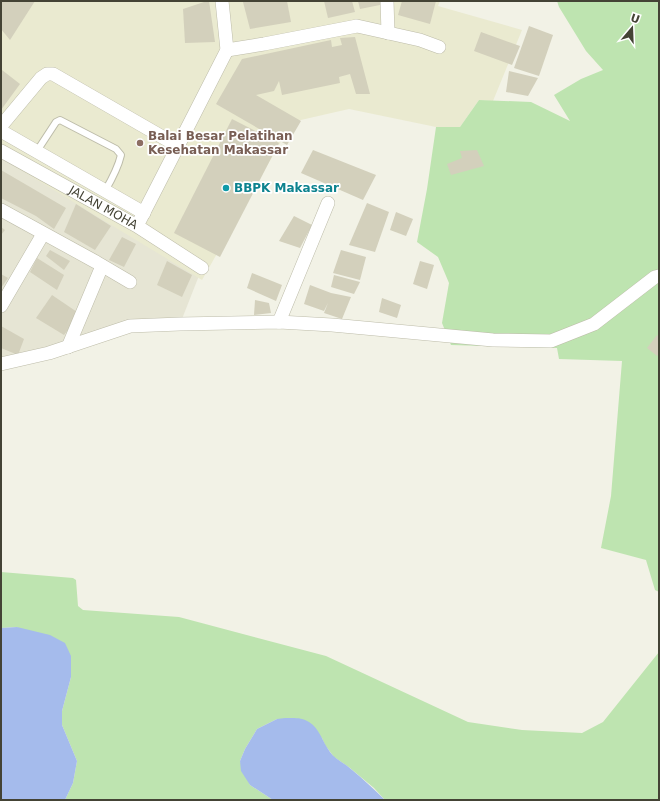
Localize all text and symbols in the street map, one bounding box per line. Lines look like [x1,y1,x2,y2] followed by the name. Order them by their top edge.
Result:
[612,8,652,48] north arrow
[629,11,641,27] text: U
[148,129,293,157] place label: Balai Besar Pelatihan Kesehatan Makassar
[135,138,145,148] marker: Balai Besar Pelatihan Kesehatan Makassar
[234,181,339,195] place label: BBPK Makassar
[66,182,141,233] street label: JALAN MOHA
[221,183,231,193] marker: BBPK Makassar

